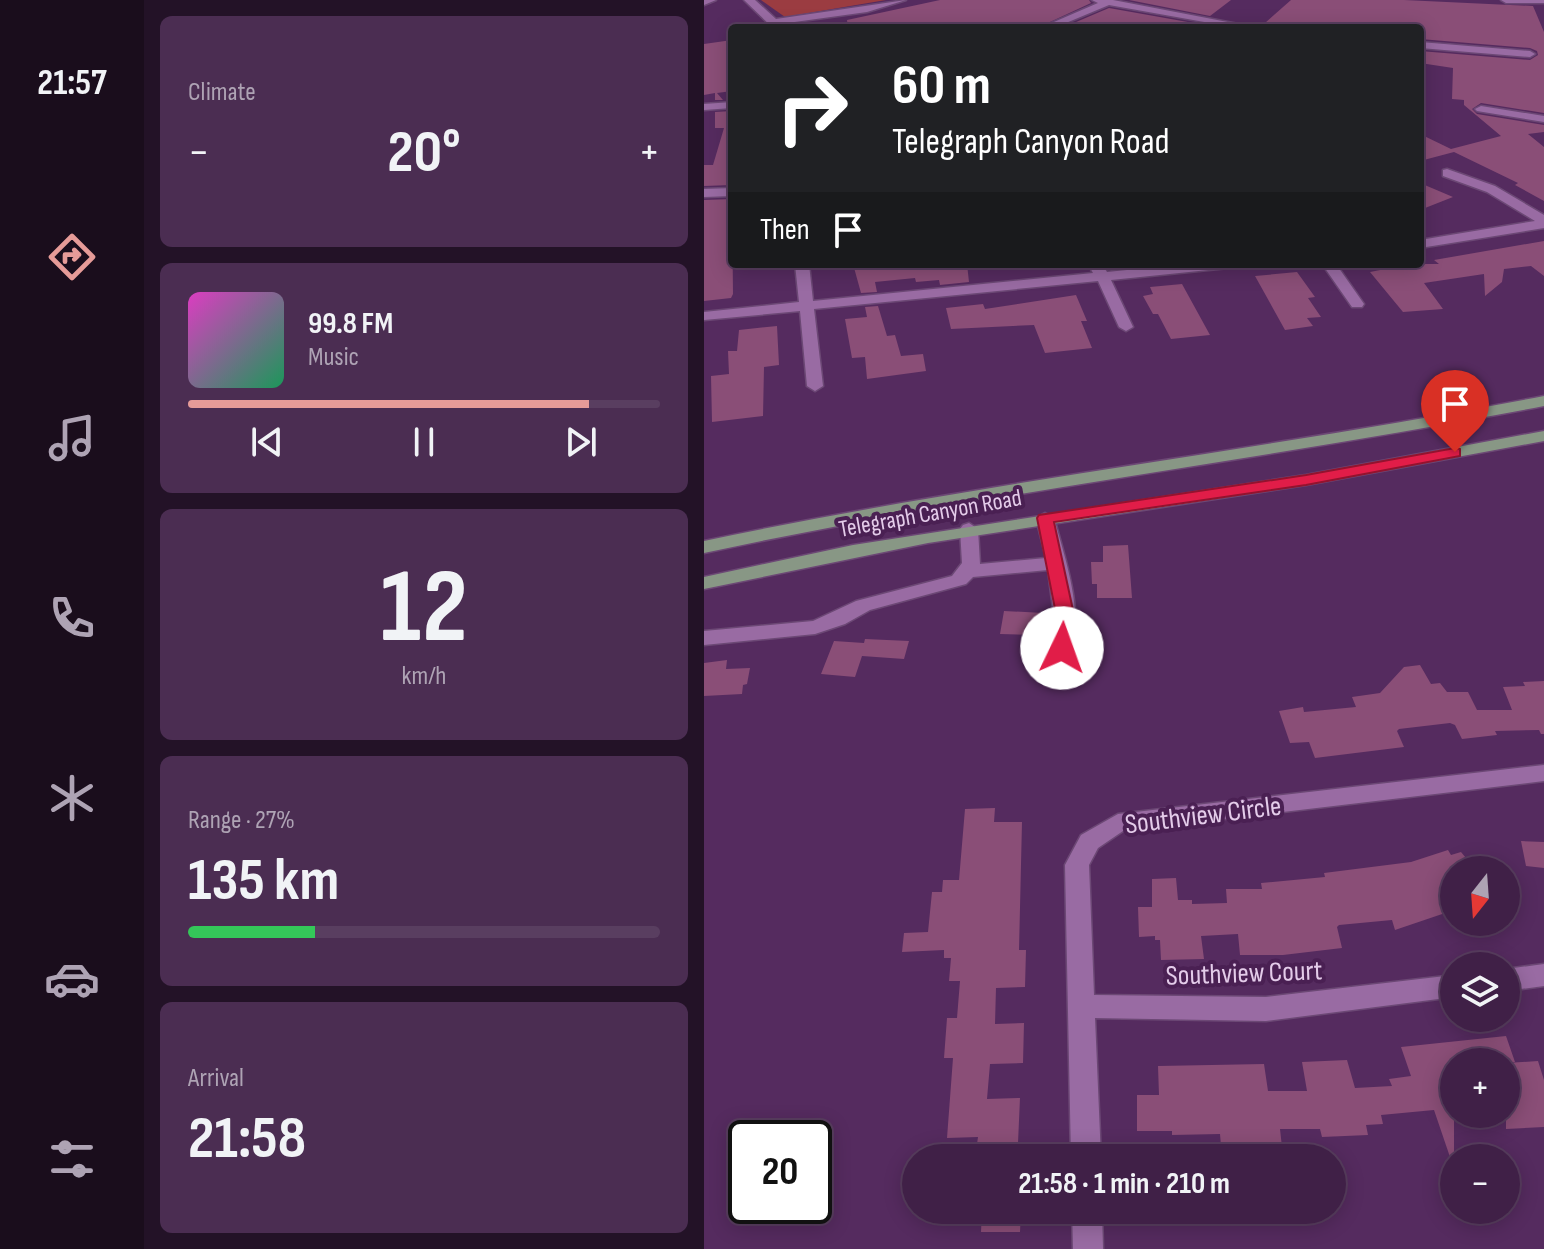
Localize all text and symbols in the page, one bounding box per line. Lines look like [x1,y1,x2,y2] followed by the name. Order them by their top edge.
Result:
[892,53,991,120] text: 60 m
[760,56,864,160] icon: right
[37,62,107,105] text: 21:57
[188,77,256,108] text: Climate
[387,117,461,189] text: 20°
[892,121,1170,164] text: Telegraph Canyon Road
[188,126,210,179] text: −
[638,126,660,179] text: +
[826,208,870,252] icon: arrive
[760,212,810,248] text: Then
[44,229,100,285] icon: directions
[308,306,393,342] text: 99.8 FM
[308,342,359,373] text: Music
[1421,370,1489,452] pin
[1433,382,1477,426] icon: arrive
[44,410,100,466] icon: music
[245,420,289,464] icon: previous
[402,420,446,464] icon: pause
[559,420,603,464] icon: next
[836,483,1024,544] street label: Telegraph Canyon Road
[380,546,468,671] text: 12
[44,590,100,646] icon: phone
[1020,606,1104,690] position arrow
[402,661,446,692] text: km/h
[44,770,100,826] icon: climate
[1123,790,1283,841] street label: Southview Circle
[188,805,295,836] text: Range · 27%
[188,845,339,917] text: 135 km
[1440,856,1520,936] north arrow
[1440,856,1520,1224] map controls
[44,951,100,1007] icon: car
[1440,952,1520,1032] button: layers
[1165,954,1323,993] street label: Southview Court
[1440,1048,1520,1128] button: +
[188,1063,244,1094] text: Arrival
[188,1103,306,1175] text: 21:58
[728,1120,832,1224] speed limit sign: 20
[44,1131,100,1187] icon: filters
[1440,1144,1520,1224] button: −
[1018,1166,1230,1202] text: 21:58 · 1 min · 210 m

